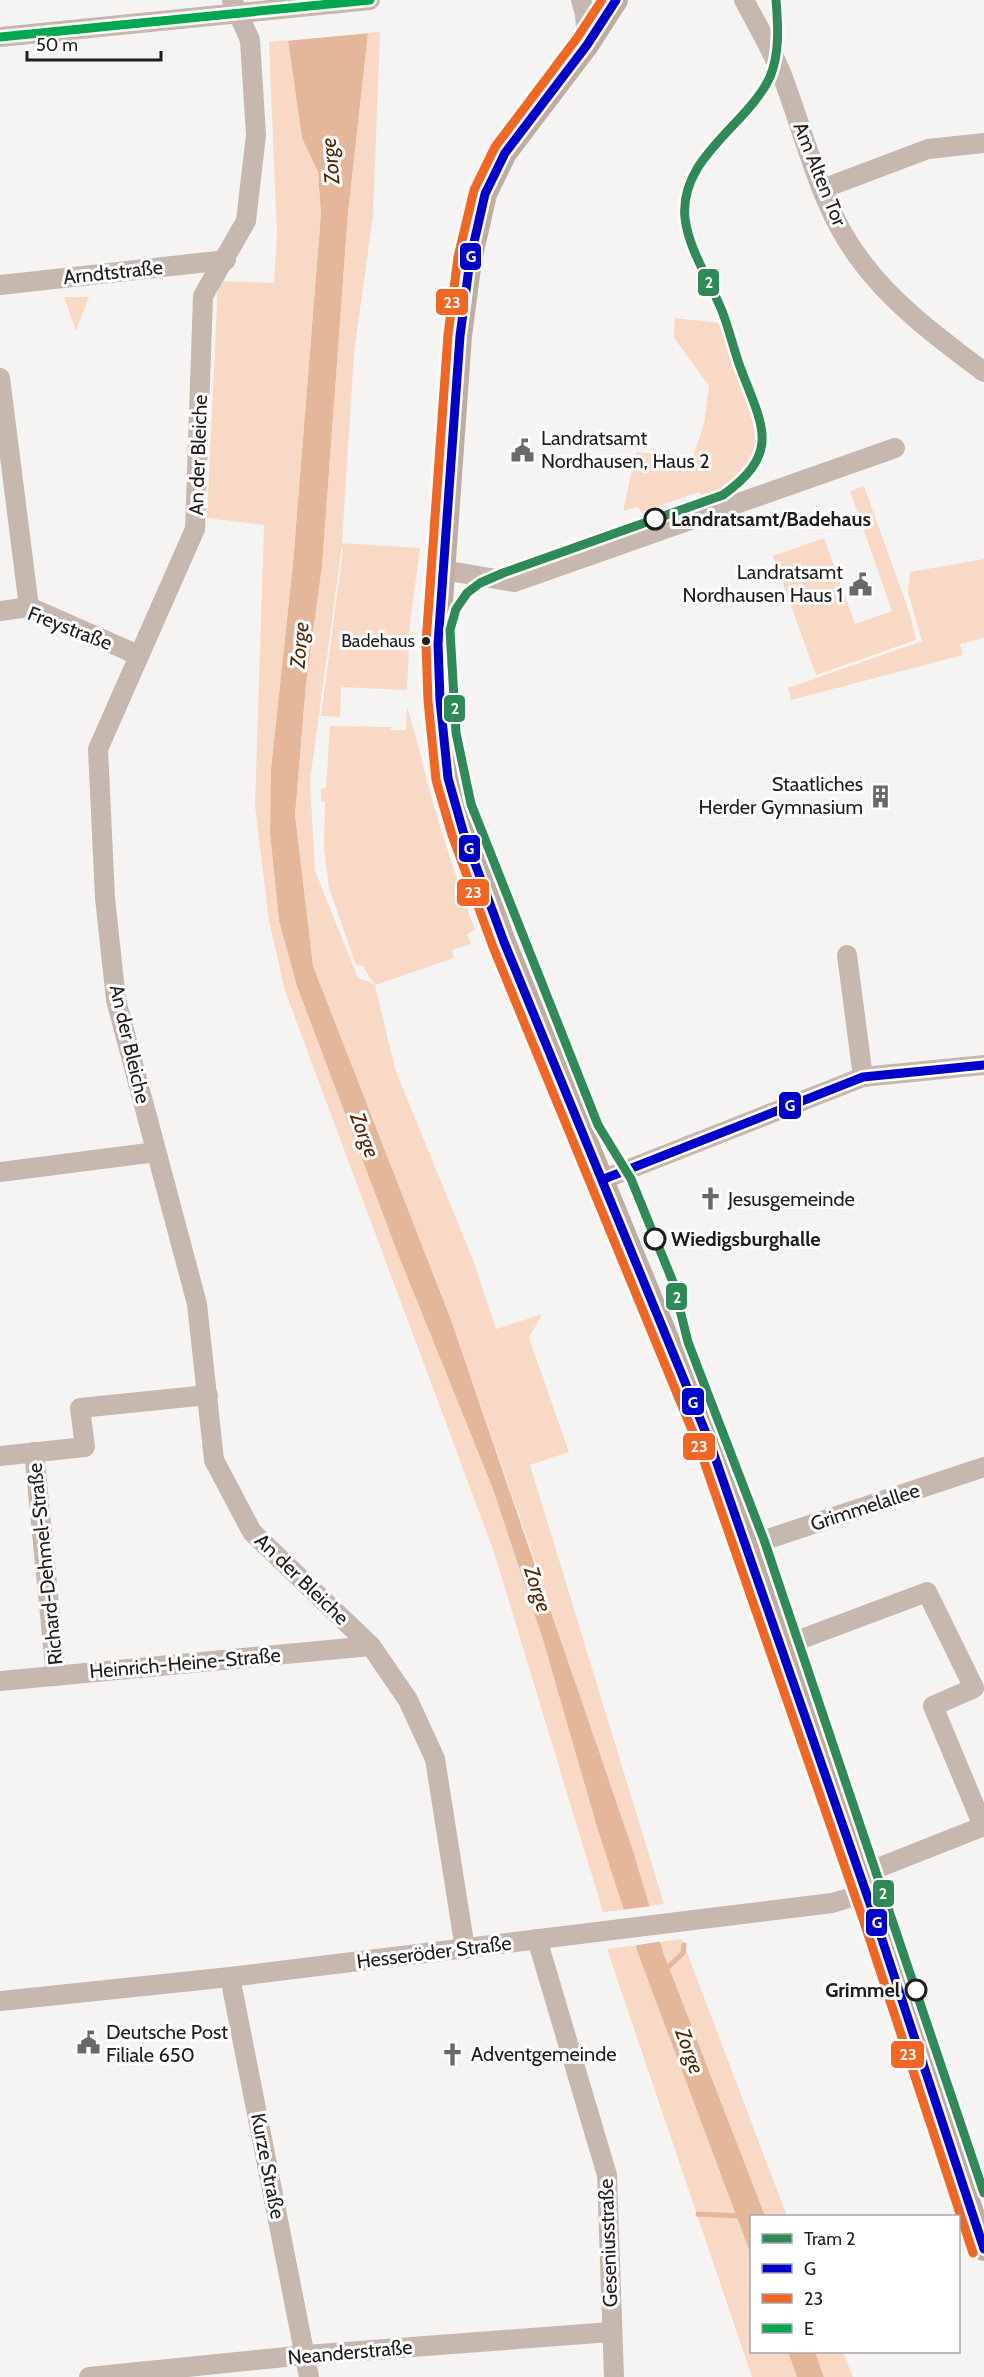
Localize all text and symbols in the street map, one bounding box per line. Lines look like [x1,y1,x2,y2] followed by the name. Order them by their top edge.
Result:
[27,24,160,62] scale bar
[36,34,78,56] text: 50 m
[788,118,852,230] street label: Am Alten Tor
[315,136,345,186] water label: Zorge
[459,242,482,271] line badge: G
[466,247,476,266] text: G
[62,255,164,289] street label: Arndtstraße
[697,268,720,297] line badge: 2
[705,273,713,292] text: 2
[435,288,469,316] line badge: 23
[443,293,461,312] text: 23
[184,394,212,516] street label: An der Bleiche
[541,426,710,473] place label: Landratsamt Nordhausen, Haus 2
[510,437,536,463] public building icon: Landratsamt Nordhausen, Haus 2
[671,507,871,531] place label: Landratsamt/Badehaus
[644,508,666,530] marker: Landratsamt/Badehaus
[683,560,843,607] place label: Landratsamt Nordhausen Haus 1
[848,571,874,597] public building icon: Landratsamt Nordhausen Haus 1
[24,601,116,655] street label: Freystraße
[284,620,314,670] water label: Zorge
[341,630,415,652] place label: Badehaus
[420,635,432,647] marker: Badehaus
[443,694,466,723] line badge: 2
[451,699,459,718] text: 2
[699,772,863,819] place label: Staatliches Herder Gymnasium
[868,783,894,809] building icon: Staatliches Herder Gymnasium
[458,834,481,863] line badge: G
[464,839,474,858] text: G
[456,878,490,907] line badge: 23
[464,883,482,902] text: 23
[105,982,155,1106] street label: An der Bleiche
[778,1091,802,1120] line badge: G
[785,1096,795,1115] text: G
[345,1108,385,1161] water label: Zorge
[697,1186,723,1212] church icon: Jesusgemeinde
[727,1187,855,1211] place label: Jesusgemeinde
[671,1227,821,1251] place label: Wiedigsburghalle
[644,1228,666,1250] marker: Wiedigsburghalle
[665,1282,688,1311] line badge: 2
[673,1288,681,1307] text: 2
[681,1387,705,1416] line badge: G
[688,1393,698,1412] text: G
[682,1432,716,1461] line badge: 23
[690,1437,708,1456] text: 23
[22,1462,68,1666] street label: Richard-Dehmel-Straße
[807,1478,923,1536] street label: Grimmelallee
[250,1528,354,1630] street label: An der Bleiche
[519,1562,557,1615] water label: Zorge
[88,1643,282,1683] street label: Heinrich-Heine-Straße
[872,1879,895,1908] line badge: 2
[879,1884,887,1903] text: 2
[865,1908,888,1937] line badge: G
[872,1913,882,1932] text: G
[355,1931,513,1973] street label: Hesseröder Straße
[825,1978,900,2002] place label: Grimmel
[905,1979,927,2001] marker: Grimmel
[106,2020,228,2067] place label: Deutsche Post Filiale 650
[670,2024,710,2077] water label: Zorge
[75,2030,101,2056] public building icon: Deutsche Post Filiale 650
[890,2040,925,2069] line badge: 23
[440,2041,466,2067] church icon: Adventgemeinde
[471,2042,617,2066] place label: Adventgemeinde
[899,2045,917,2064] text: 23
[246,2111,290,2221] street label: Kurze Straße
[594,2178,622,2308] street label: Geseniusstraße
[750,2215,960,2353] legend
[804,2228,855,2250] text: Tram 2
[804,2258,816,2280] text: G
[804,2288,823,2310] text: 23
[804,2318,814,2340] text: E
[287,2335,413,2369] street label: Neanderstraße

